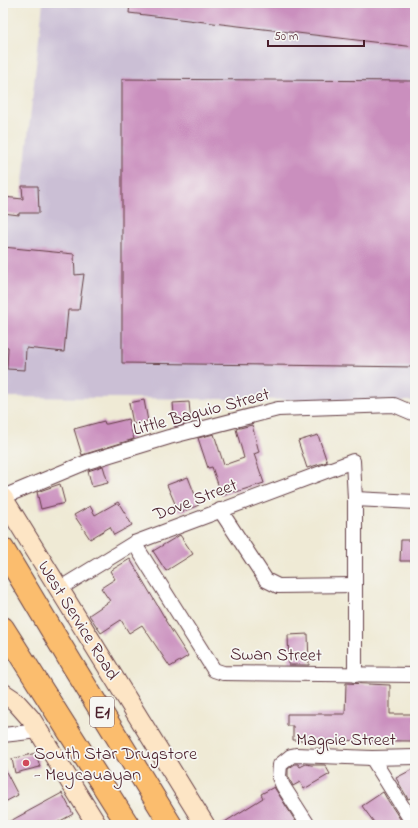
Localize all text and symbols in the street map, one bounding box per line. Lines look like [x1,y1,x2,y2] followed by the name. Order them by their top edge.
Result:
[268,22,364,48] scale bar
[274,28,298,46] text: 50 m
[130,382,273,445] street label: Little Baguio Street
[149,473,241,529] street label: Dove Street
[30,556,125,686] street label: West Service Road
[230,642,322,670] street label: Swan Street
[90,697,114,727] road number: E1
[296,728,396,755] street label: Magpie Street
[34,742,198,789] place label: South Star Drugstore - Meycauayan
[21,758,31,768] marker: South Star Drugstore - Meycauayan

